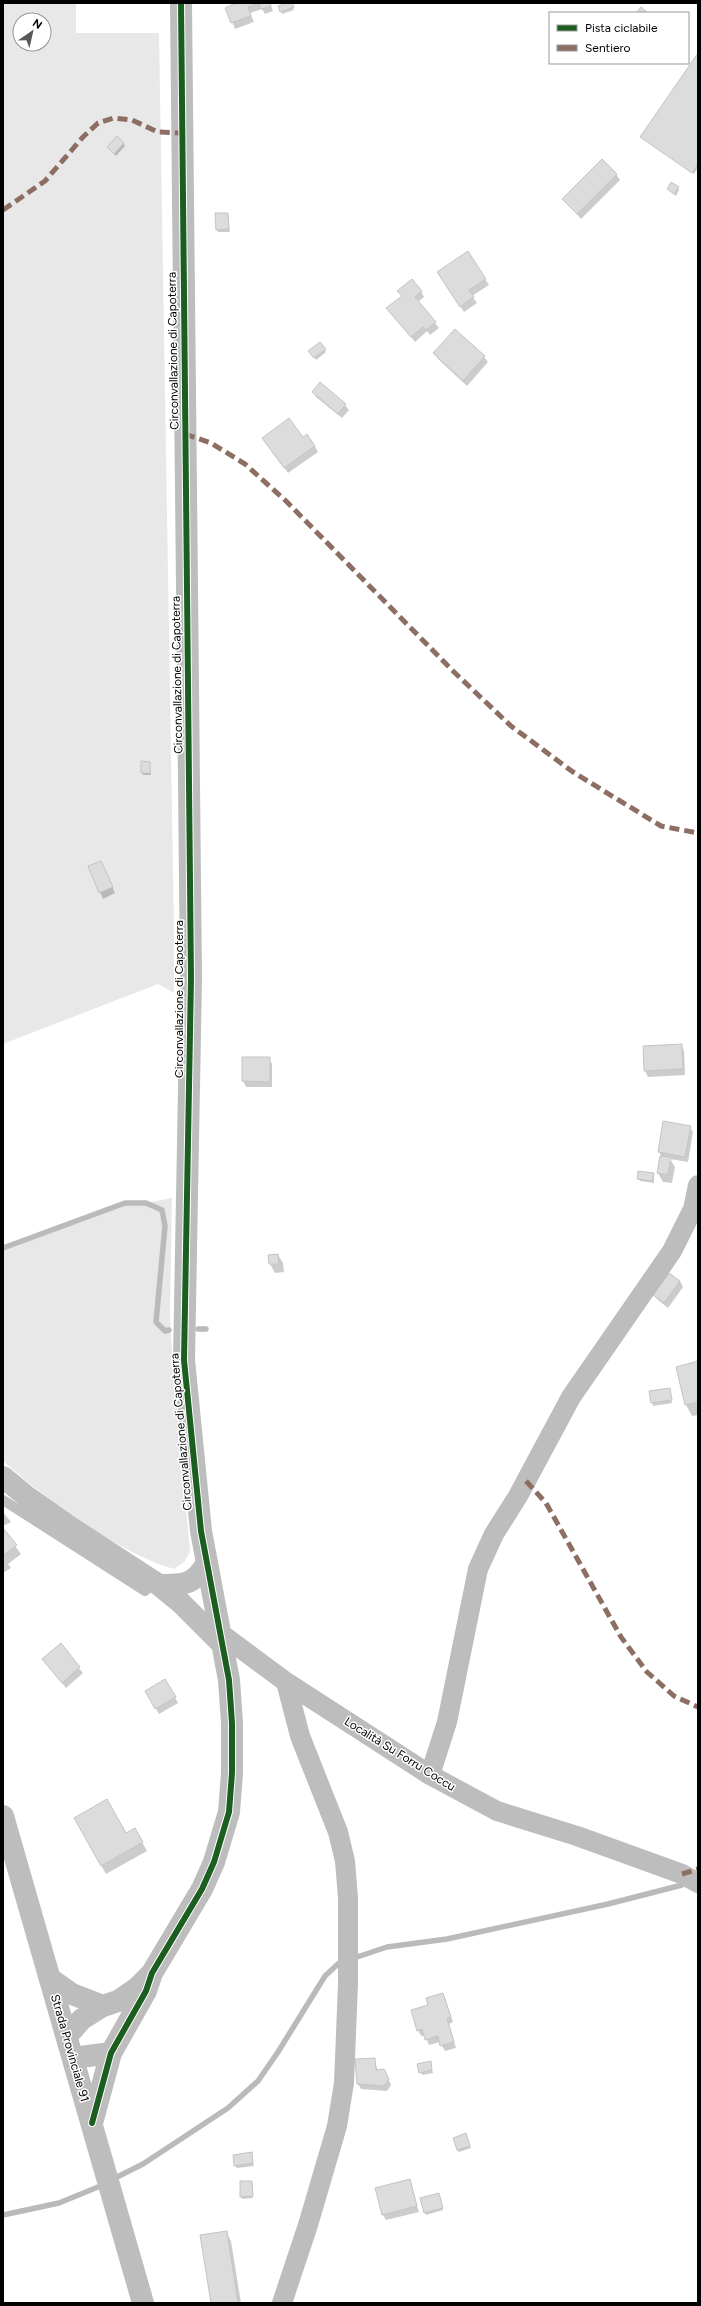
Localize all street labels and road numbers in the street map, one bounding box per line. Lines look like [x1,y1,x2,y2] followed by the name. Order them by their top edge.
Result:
[165,272,181,430] street label: Circonvallazione di Capoterra
[169,596,185,754] street label: Circonvallazione di Capoterra
[172,920,186,1078] street label: Circonvallazione di Capoterra
[167,1353,195,1511] street label: Circonvallazione di Capoterra
[342,1714,458,1794] street label: Località Su Forru Coccu
[48,1993,92,2103] street label: Strada Provinciale 91

